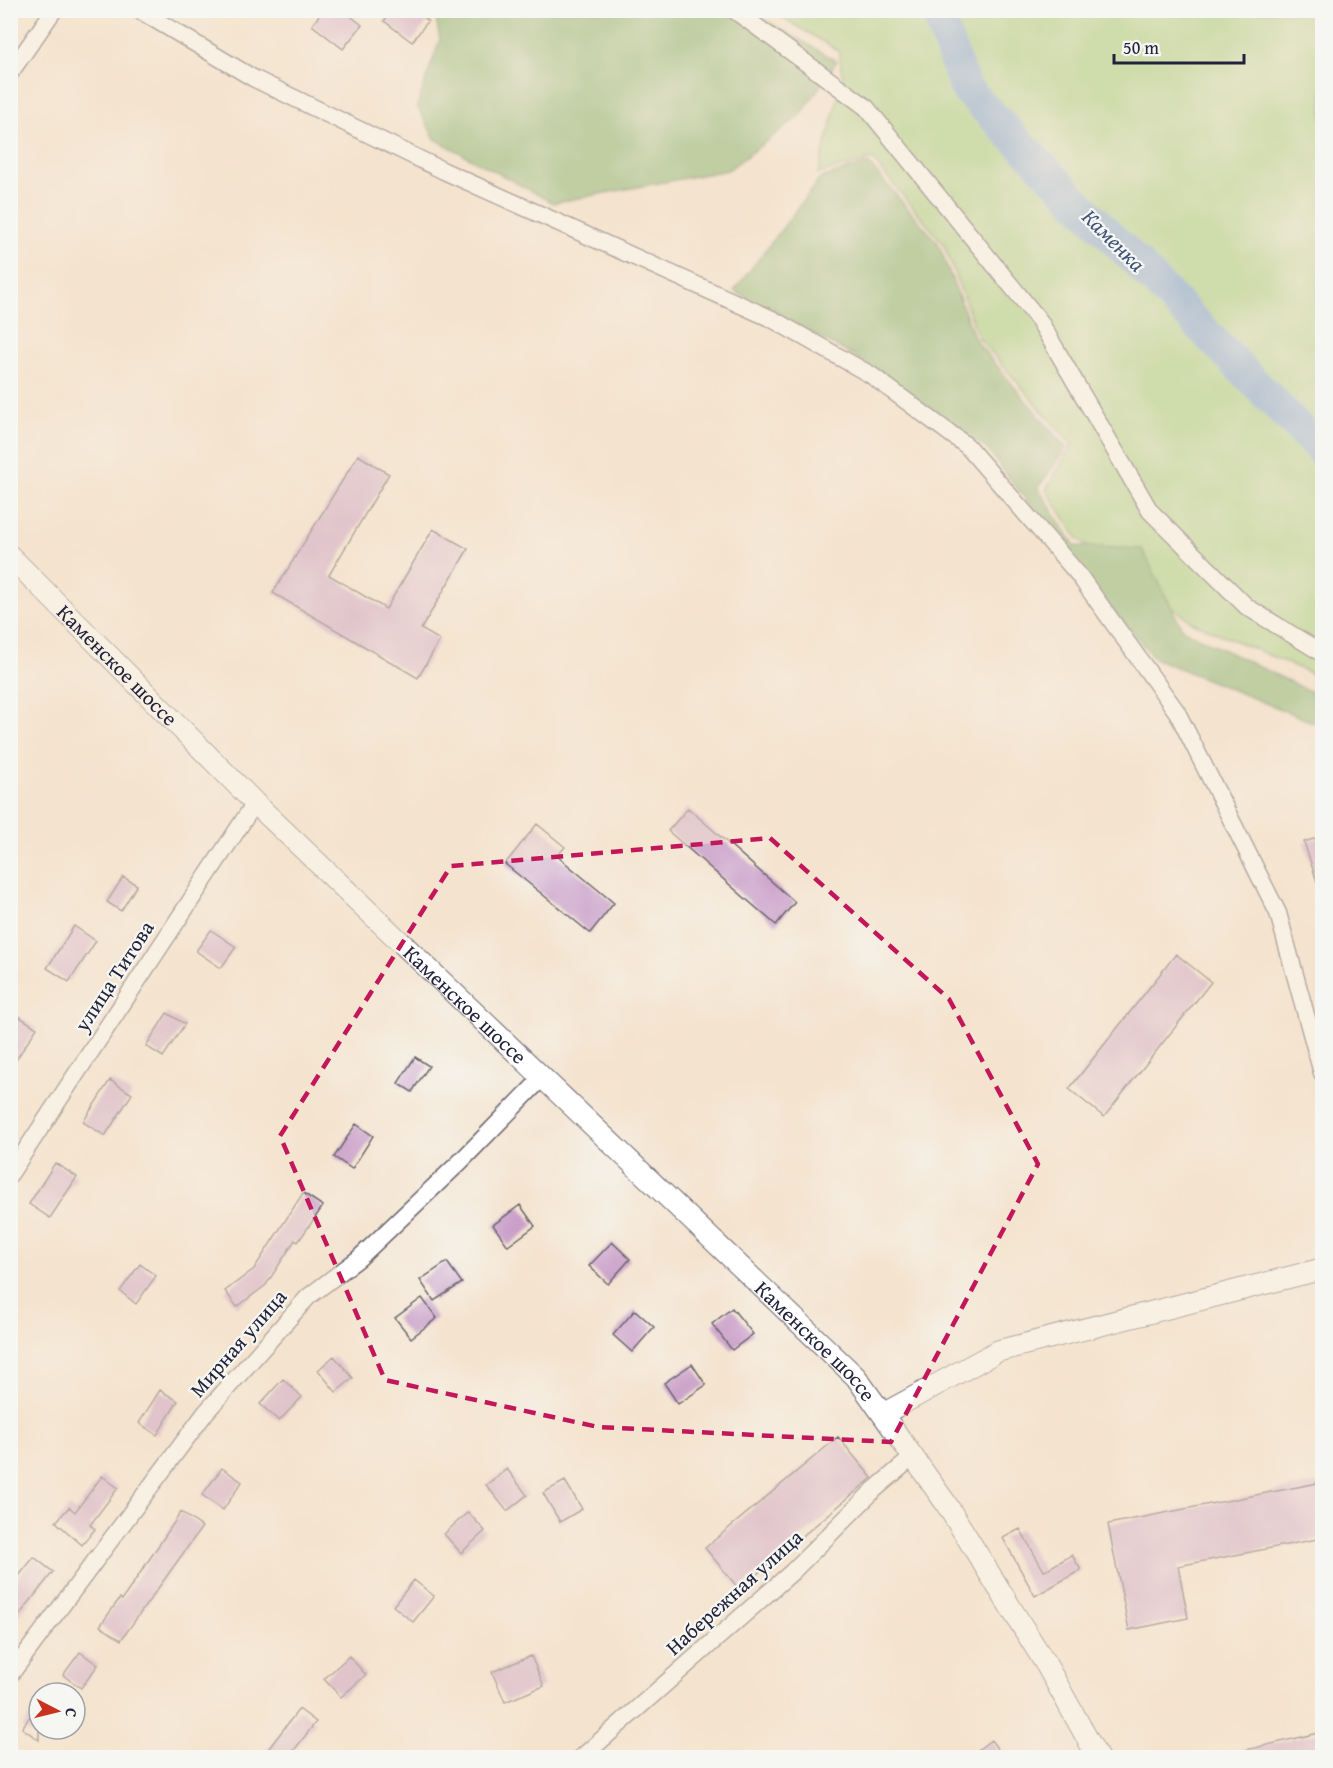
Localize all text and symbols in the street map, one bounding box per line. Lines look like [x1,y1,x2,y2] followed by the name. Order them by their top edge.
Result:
[1114,27,1244,65] scale bar
[1123,34,1159,61] text: 50 m
[1075,201,1153,279] water label: Каменка
[50,597,185,733] street label: Каменское шоссе
[66,914,161,1038] street label: улица Титова
[397,937,534,1071] street label: Каменское шоссе
[748,1273,884,1408] street label: Каменское шоссе
[182,1282,294,1404] street label: Мирная улица
[659,1522,809,1662] street label: Набережная улица
[27,1681,87,1741] north arrow
[59,1707,84,1719] text: С

